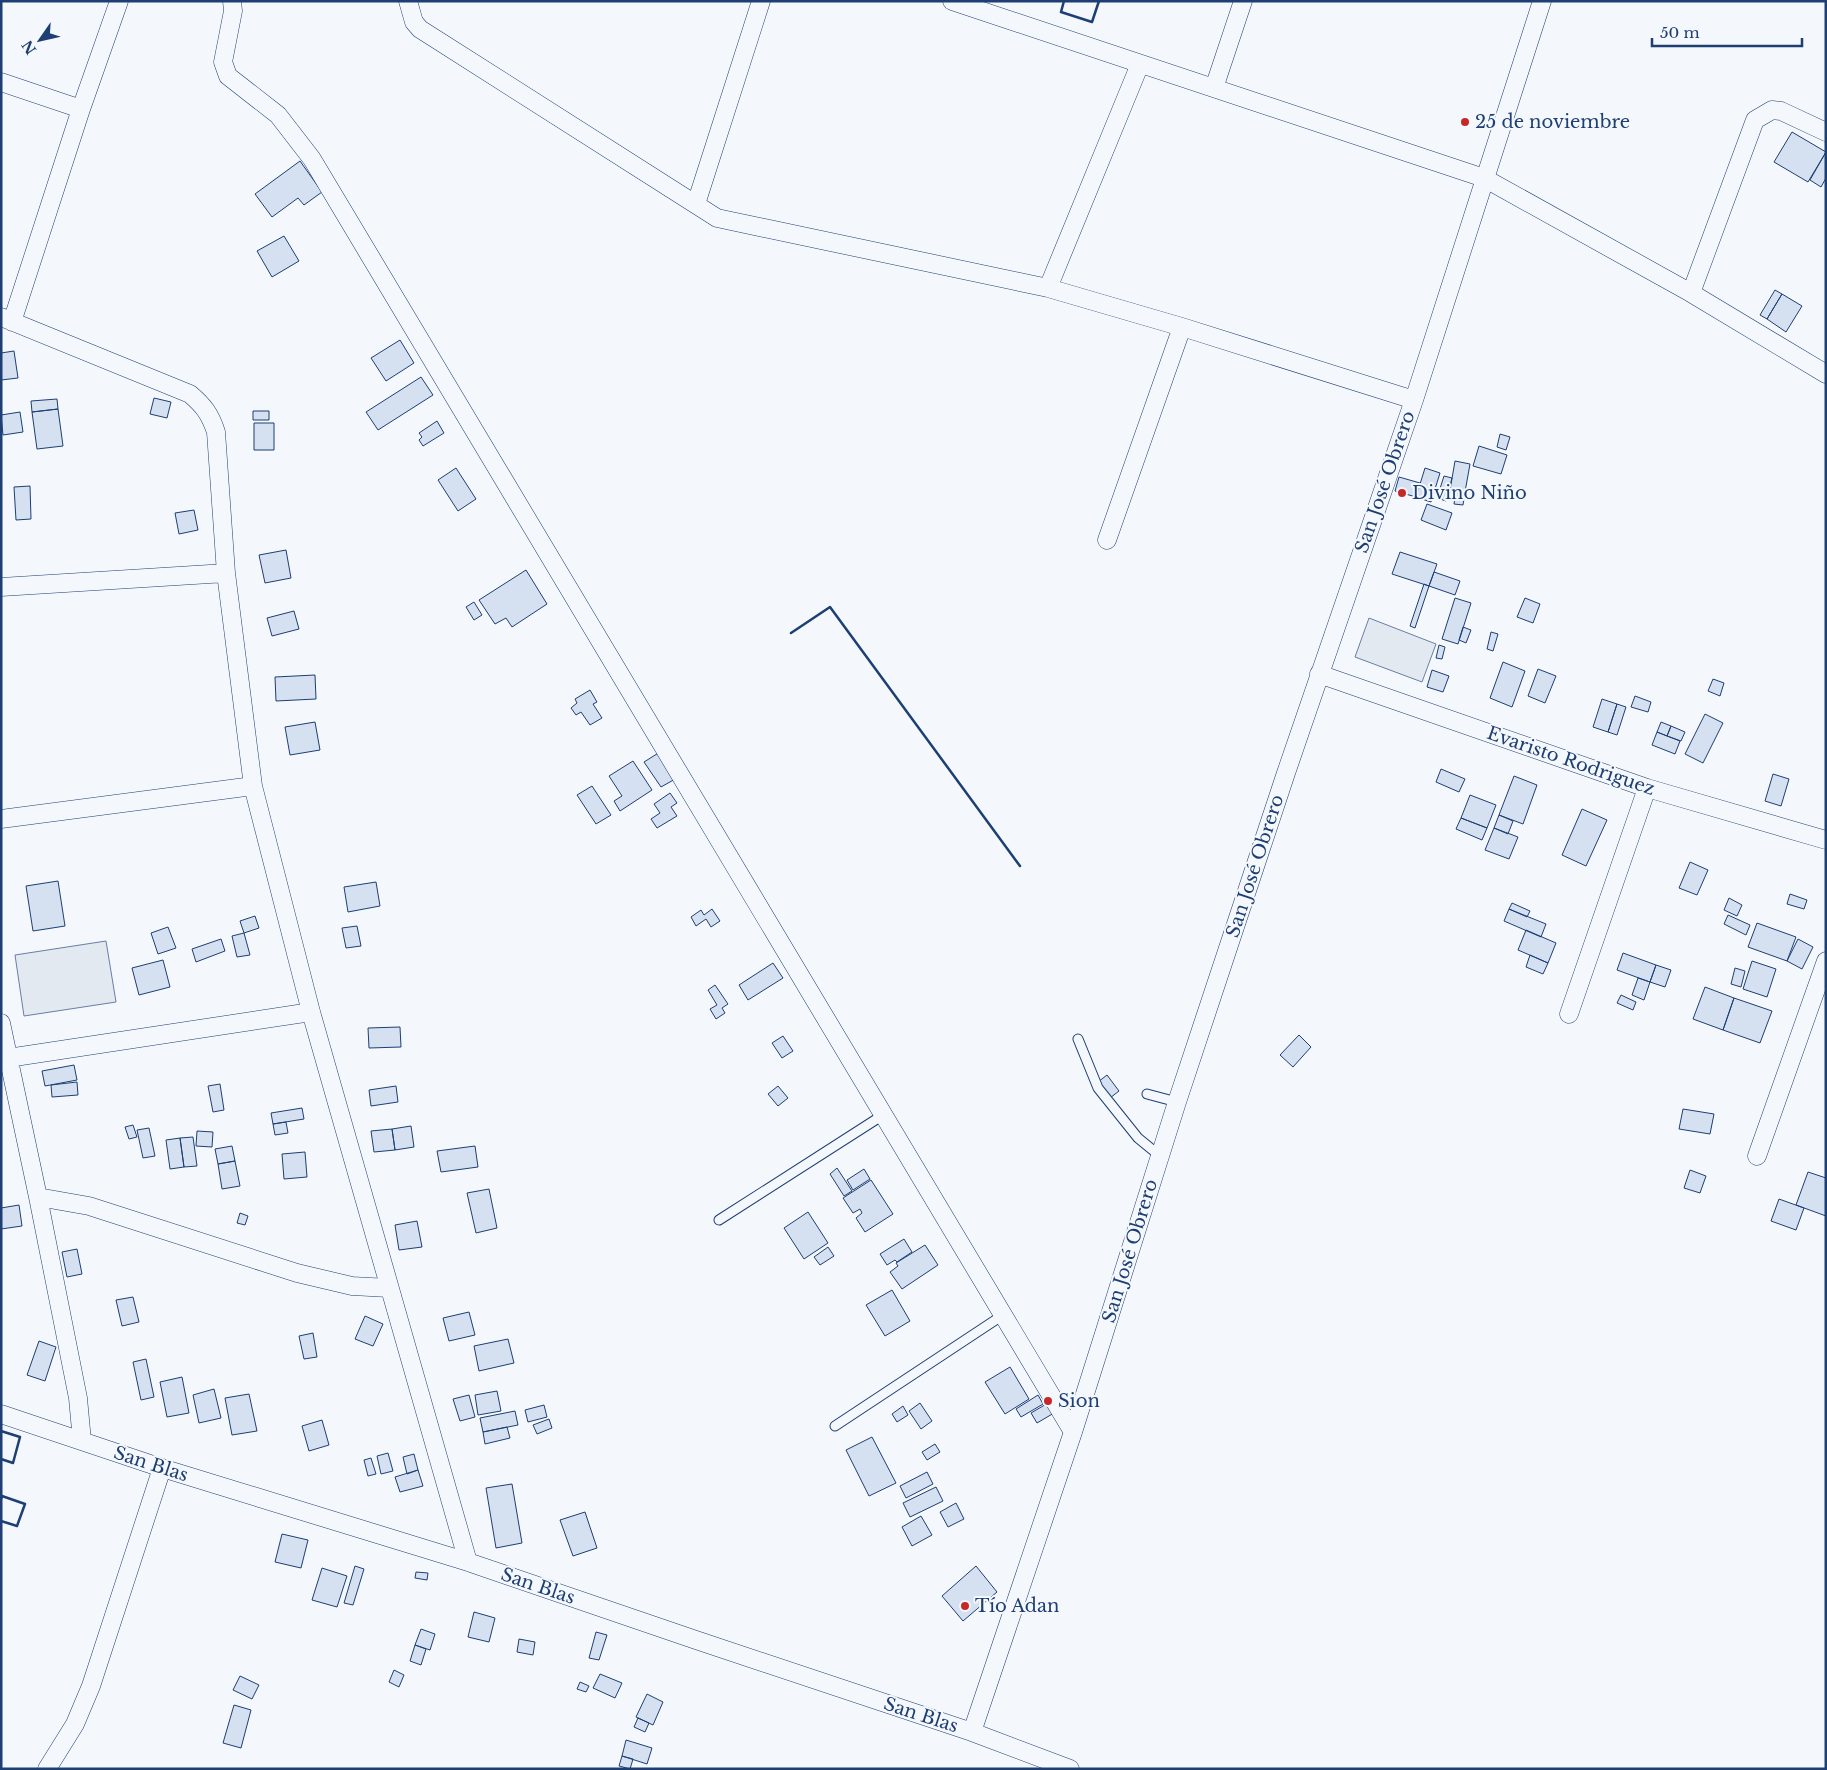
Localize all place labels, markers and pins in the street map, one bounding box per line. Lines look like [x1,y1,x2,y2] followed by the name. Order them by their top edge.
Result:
[1475,111,1630,133] place label: 25 de noviembre
[1459,116,1471,128] marker: 25 de noviembre
[1412,482,1527,504] place label: Divino Niño
[1396,487,1408,499] marker: Divino Niño
[1058,1390,1100,1412] place label: Sion
[1042,1395,1054,1407] marker: Sion
[975,1595,1059,1617] place label: Tío Adan
[959,1600,971,1612] marker: Tío Adan

